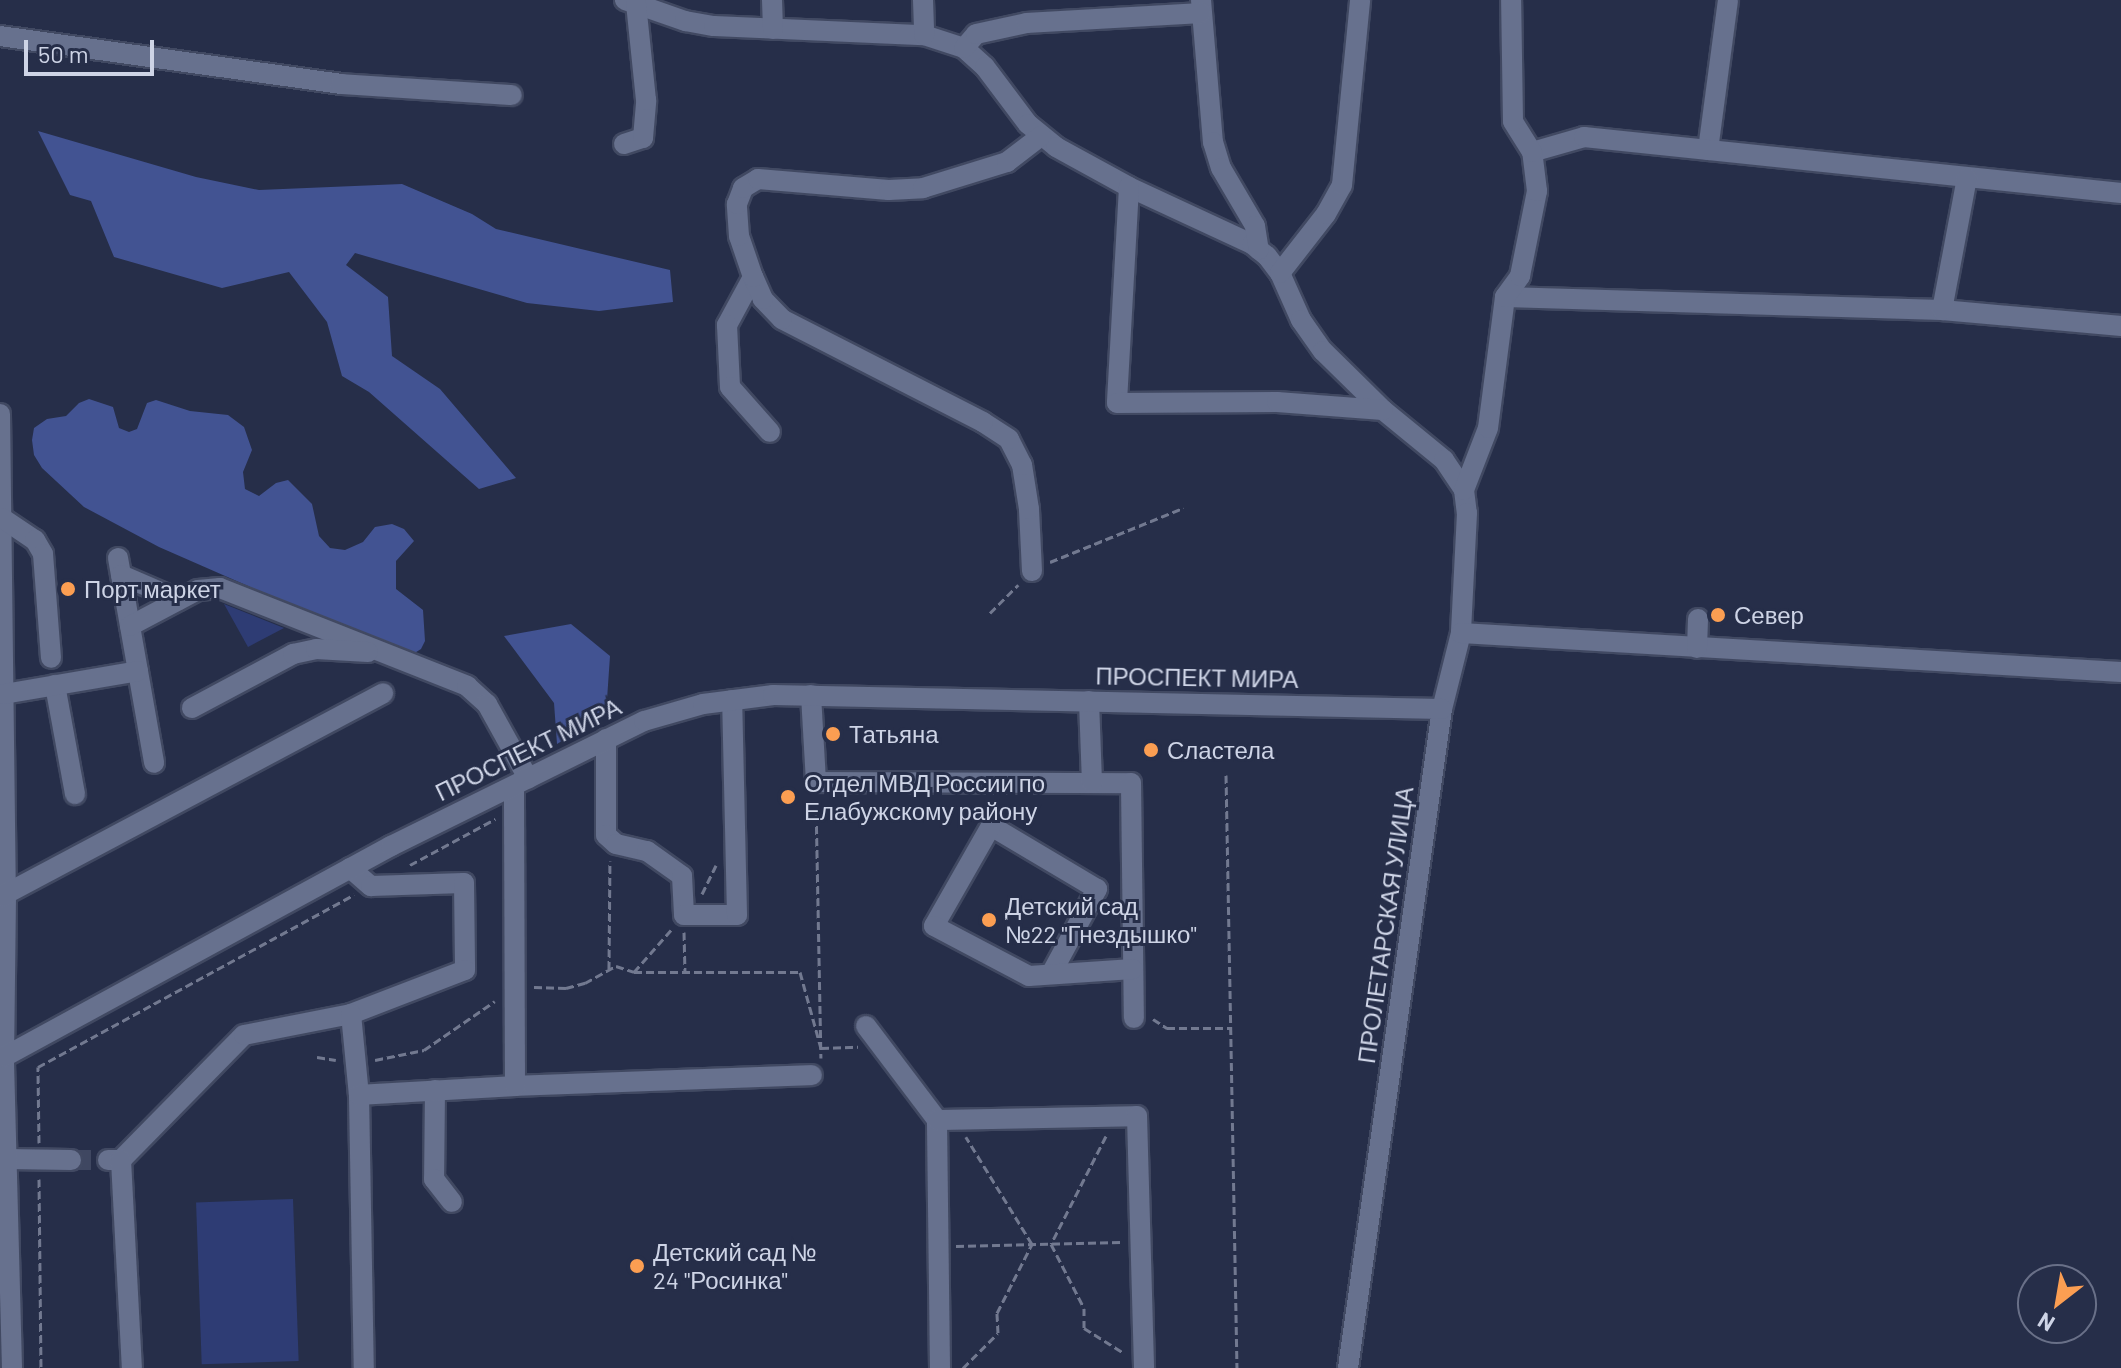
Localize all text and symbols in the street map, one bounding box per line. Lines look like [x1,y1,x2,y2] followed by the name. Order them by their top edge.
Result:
[28,24,158,74] scale bar
[38,39,89,68] text: 50 m
[84,575,221,603] place label: Порт маркет
[59,580,77,598] marker: Порт маркет
[1734,601,1804,629] place label: Север
[1709,606,1727,624] marker: Север
[1095,661,1299,693] street label: ПРОСПЕКТ МИРА
[430,692,626,806] street label: ПРОСПЕКТ МИРА
[849,720,938,748] place label: Татьяна
[824,725,842,743] marker: Татьяна
[1167,736,1274,764] place label: Сластела
[1142,741,1160,759] marker: Сластела
[804,769,1045,825] place label: Отдел МВД России по Елабужскому району
[1351,785,1419,1065] street label: ПРОЛЕТАРСКАЯ УЛИЦА
[779,788,797,806] marker: Отдел МВД России по Елабужскому району
[1005,892,1197,948] place label: Детский сад №22 "Гнездышко"
[980,911,998,929] marker: Детский сад №22 "Гнездышко"
[653,1238,817,1294] place label: Детский сад № 24 "Росинка"
[628,1257,646,1275] marker: Детский сад № 24 "Росинка"
[2017,1264,2097,1344] north arrow
[2033,1308,2059,1338] text: N

